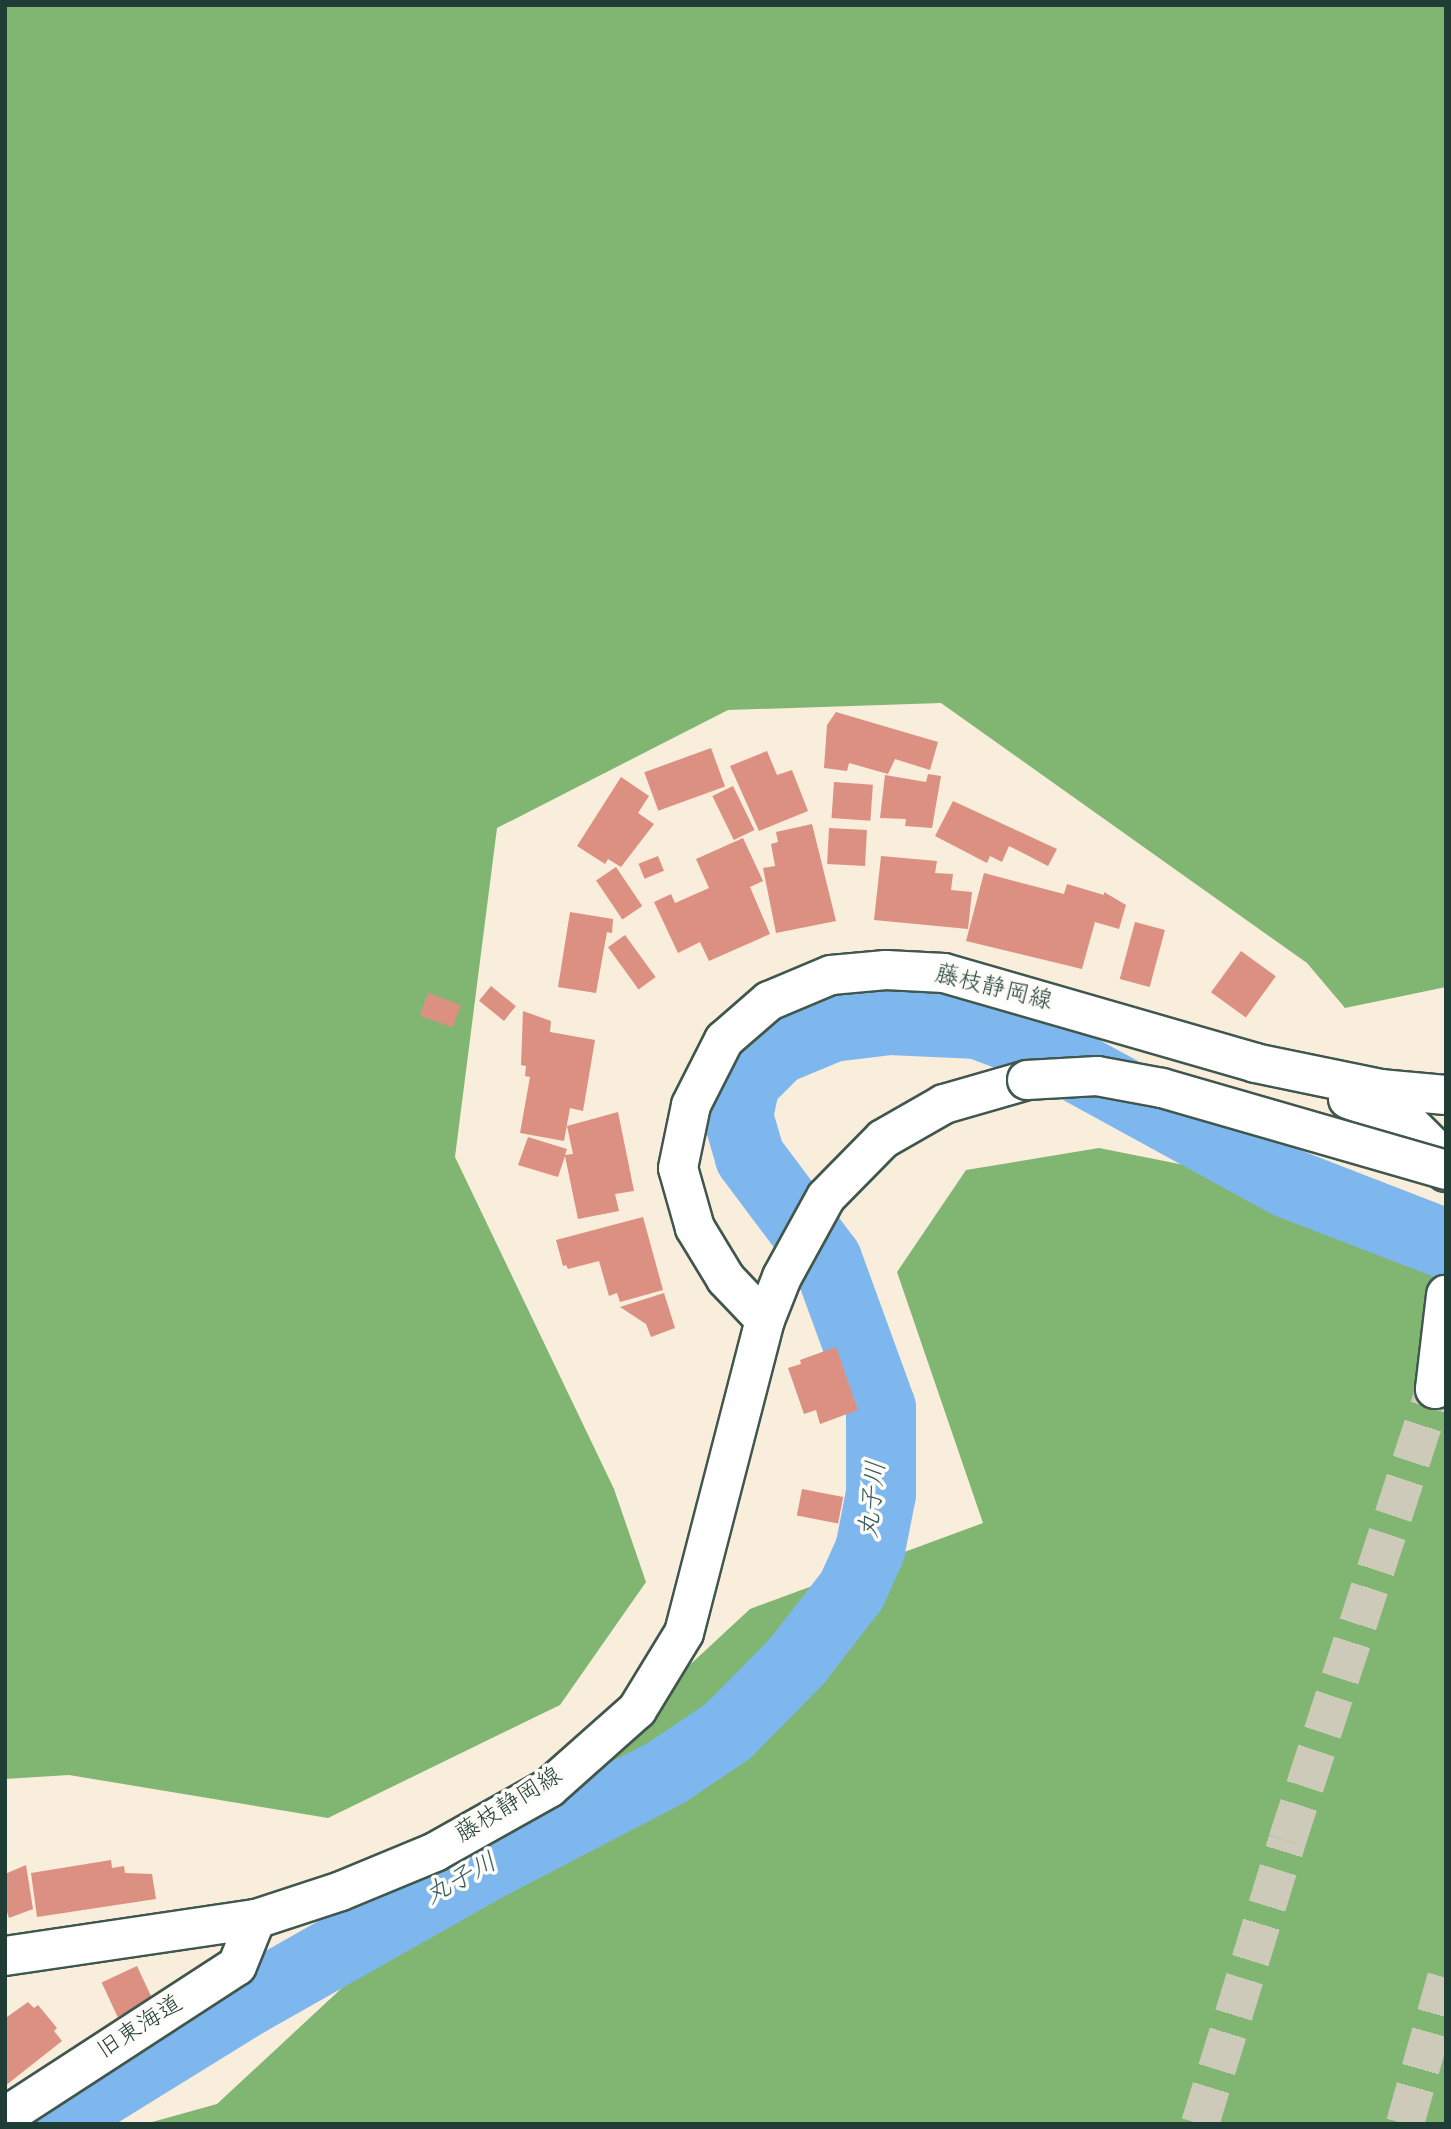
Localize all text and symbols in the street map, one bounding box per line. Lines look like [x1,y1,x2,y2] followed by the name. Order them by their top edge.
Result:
[931,962,1055,1018] street label: 藤枝静岡線
[855,1460,895,1540] water label: 丸子川
[451,1763,569,1851] street label: 藤枝静岡線
[420,1848,504,1914] water label: 丸子川
[93,1991,189,2067] street label: 旧東海道

